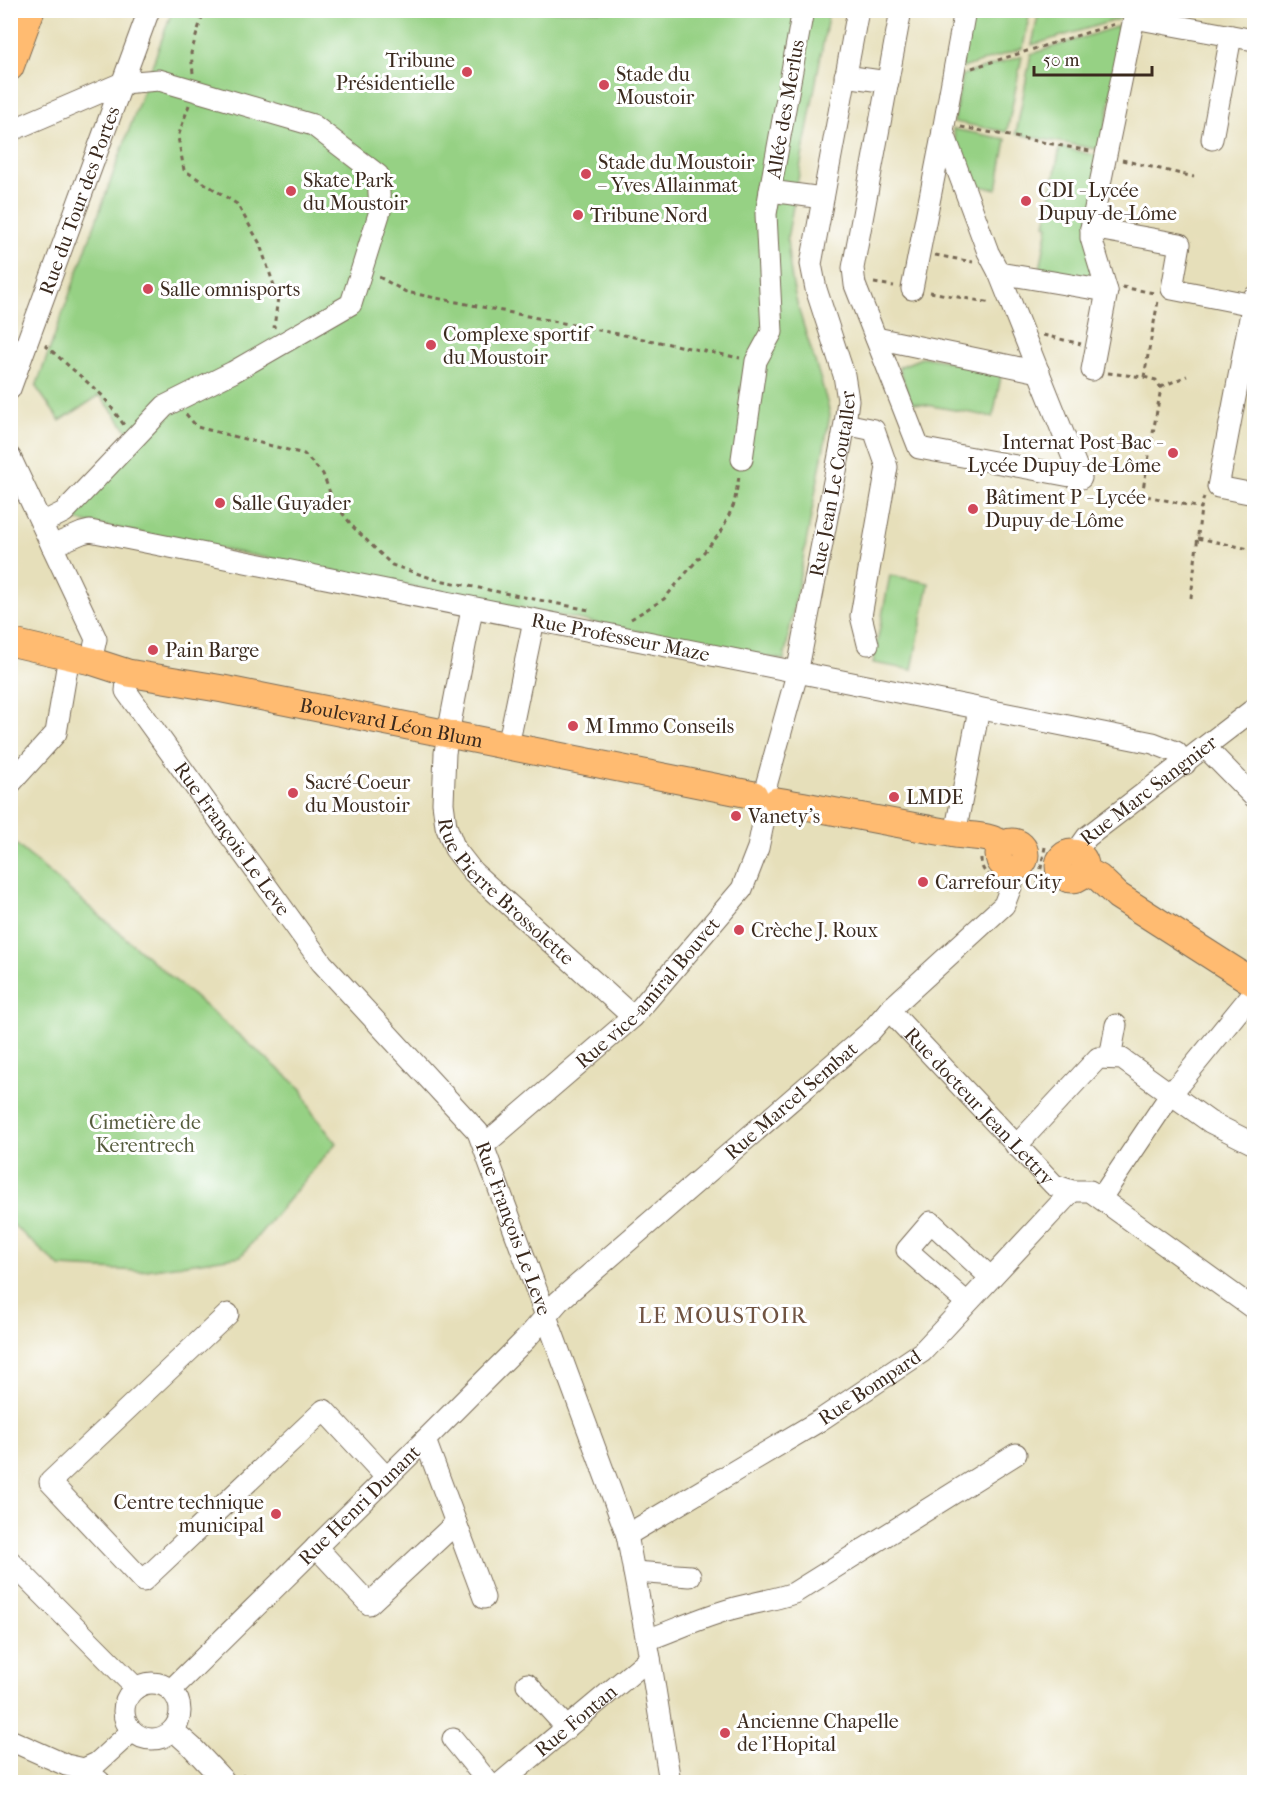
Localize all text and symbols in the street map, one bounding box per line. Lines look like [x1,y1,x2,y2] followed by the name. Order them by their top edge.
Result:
[762,38,809,181] street label: Allée des Merlus
[1034,39,1152,77] scale bar
[336,49,455,95] place label: Tribune Présidentielle
[1043,50,1080,71] text: 50 m
[616,63,695,109] place label: Stade du Moustoir
[460,65,474,79] marker: Tribune Présidentielle
[597,78,611,92] marker: Stade du Moustoir
[35,103,125,298] street label: Rue du Tour des Portes
[598,151,755,197] place label: Stade du Moustoir – Yves Allainmat
[579,167,593,181] marker: Stade du Moustoir – Yves Allainmat
[303,169,408,215] place label: Skate Park du Moustoir
[1038,179,1177,225] place label: CDI - Lycée Dupuy-de-Lôme
[284,184,298,198] marker: Skate Park du Moustoir
[1019,194,1033,208] marker: CDI - Lycée Dupuy-de-Lôme
[590,204,709,227] place label: Tribune Nord
[571,208,585,222] marker: Tribune Nord
[160,278,300,301] place label: Salle omnisports
[141,282,155,296] marker: Salle omnisports
[443,323,594,369] place label: Complexe sportif du Moustoir
[424,338,438,352] marker: Complexe sportif du Moustoir
[805,388,860,579] street label: Rue Jean Le Coutaller
[967,431,1164,477] place label: Internat Post-Bac - Lycée Dupuy-de-Lôme
[1166,446,1180,460] marker: Internat Post-Bac - Lycée Dupuy-de-Lôme
[985,486,1146,532] place label: Bâtiment P - Lycée Dupuy-de-Lôme
[232,492,351,515] place label: Salle Guyader
[213,496,227,510] marker: Salle Guyader
[966,502,980,516] marker: Bâtiment P - Lycée Dupuy-de-Lôme
[529,608,712,666] street label: Rue Professeur Maze
[165,639,259,662] place label: Pain Barge
[146,643,160,657] marker: Pain Barge
[298,694,485,753] street label: Boulevard Léon Blum
[585,715,734,738] place label: M Immo Conseils
[566,719,580,733] marker: M Immo Conseils
[1075,730,1222,850] street label: Rue Marc Sangnier
[169,758,295,920] street label: Rue François Le Leve
[305,771,411,817] place label: Sacré-Coeur du Moustoir
[286,786,300,800] marker: Sacré-Coeur du Moustoir
[906,786,964,809] place label: LMDE
[887,790,901,804] marker: LMDE
[747,805,820,828] place label: Vanety's
[729,809,743,823] marker: Vanety's
[433,817,579,970] street label: Rue Pierre Brossolette
[935,871,1063,894] place label: Carrefour City
[916,875,930,889] marker: Carrefour City
[571,913,725,1073] street label: Rue vice-amiral Bouvet
[751,919,878,942] place label: Crèche J. Roux
[732,923,746,937] marker: Crèche J. Roux
[899,1023,1060,1191] street label: Rue docteur Jean Lettry
[720,1037,862,1164] street label: Rue Marcel Sembat
[89,1111,201,1157] park label: Cimetière de Kerentrech
[470,1138,556,1319] street label: Rue François Le Leve
[638,1303,808,1329] district label: LE MOUSTOIR
[814,1344,926,1430] street label: Rue Bompard
[294,1440,425,1570] street label: Rue Henri Dunant
[114,1491,264,1537] place label: Centre technique municipal
[269,1507,283,1521] marker: Centre technique municipal
[530,1680,622,1762] street label: Rue Fontan
[736,1710,899,1756] place label: Ancienne Chapelle de l'Hopital
[718,1726,732,1740] marker: Ancienne Chapelle de l'Hopital

